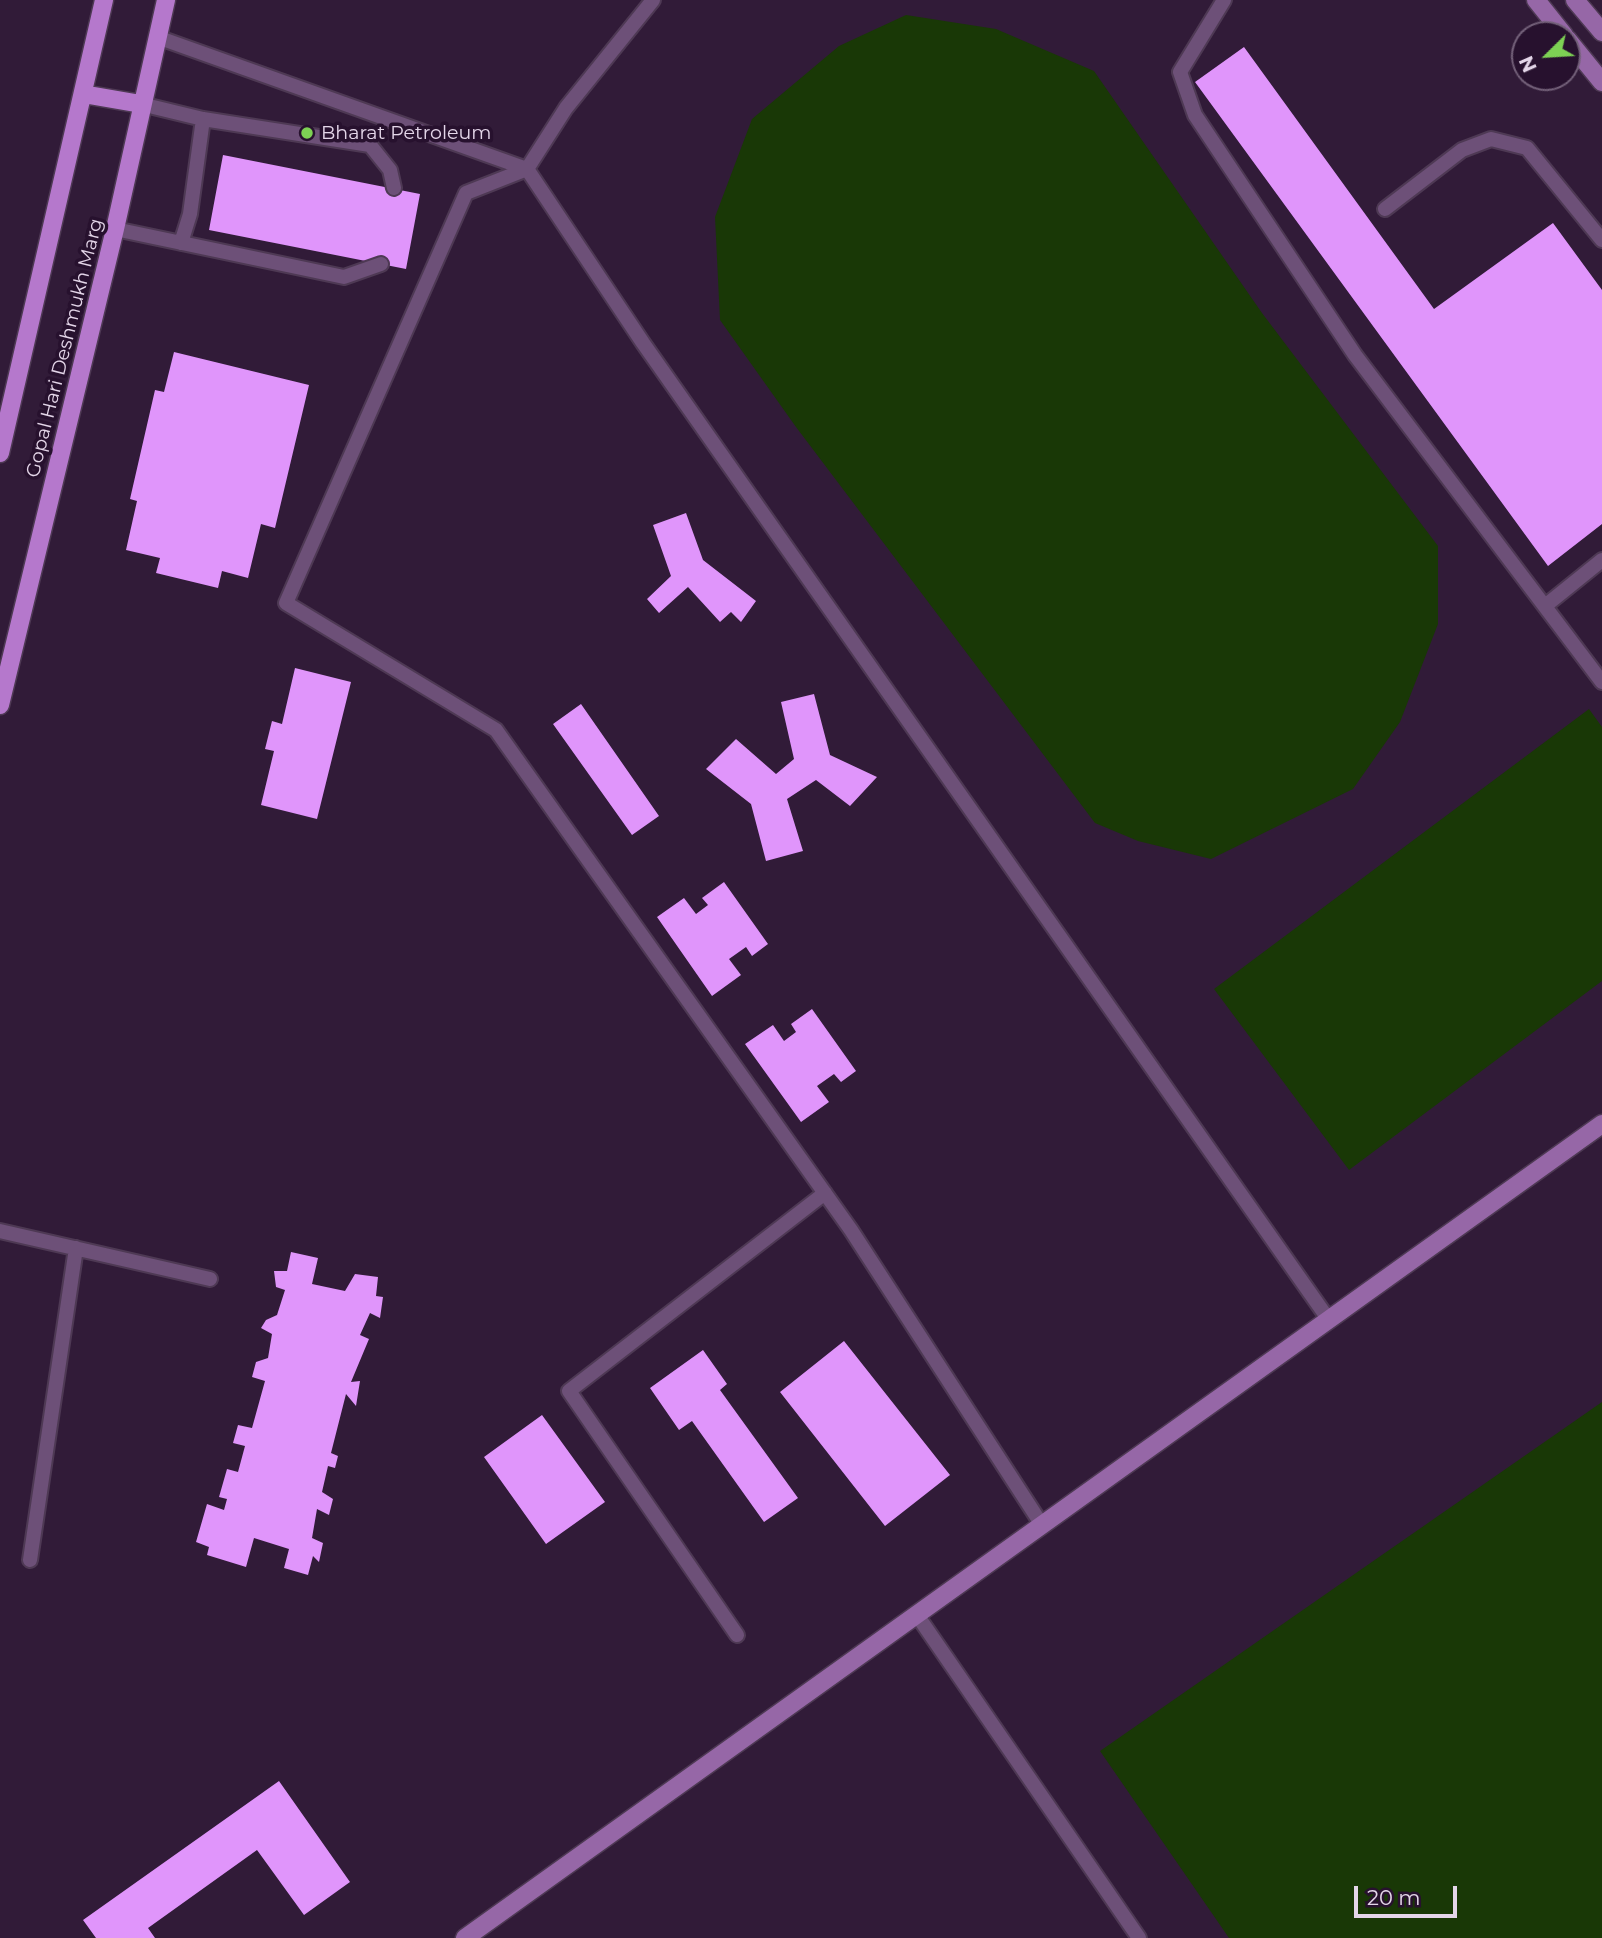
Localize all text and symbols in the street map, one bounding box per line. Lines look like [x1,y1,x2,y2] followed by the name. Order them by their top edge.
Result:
[1511,21,1581,91] north arrow
[1515,52,1542,76] text: N
[321,122,492,144] place label: Bharat Petroleum
[299,125,315,141] marker: Bharat Petroleum
[22,216,108,480] street label: Gopal Hari Deshmukh Marg
[1357,1871,1460,1915] scale bar
[1367,1885,1421,1910] text: 20 m

